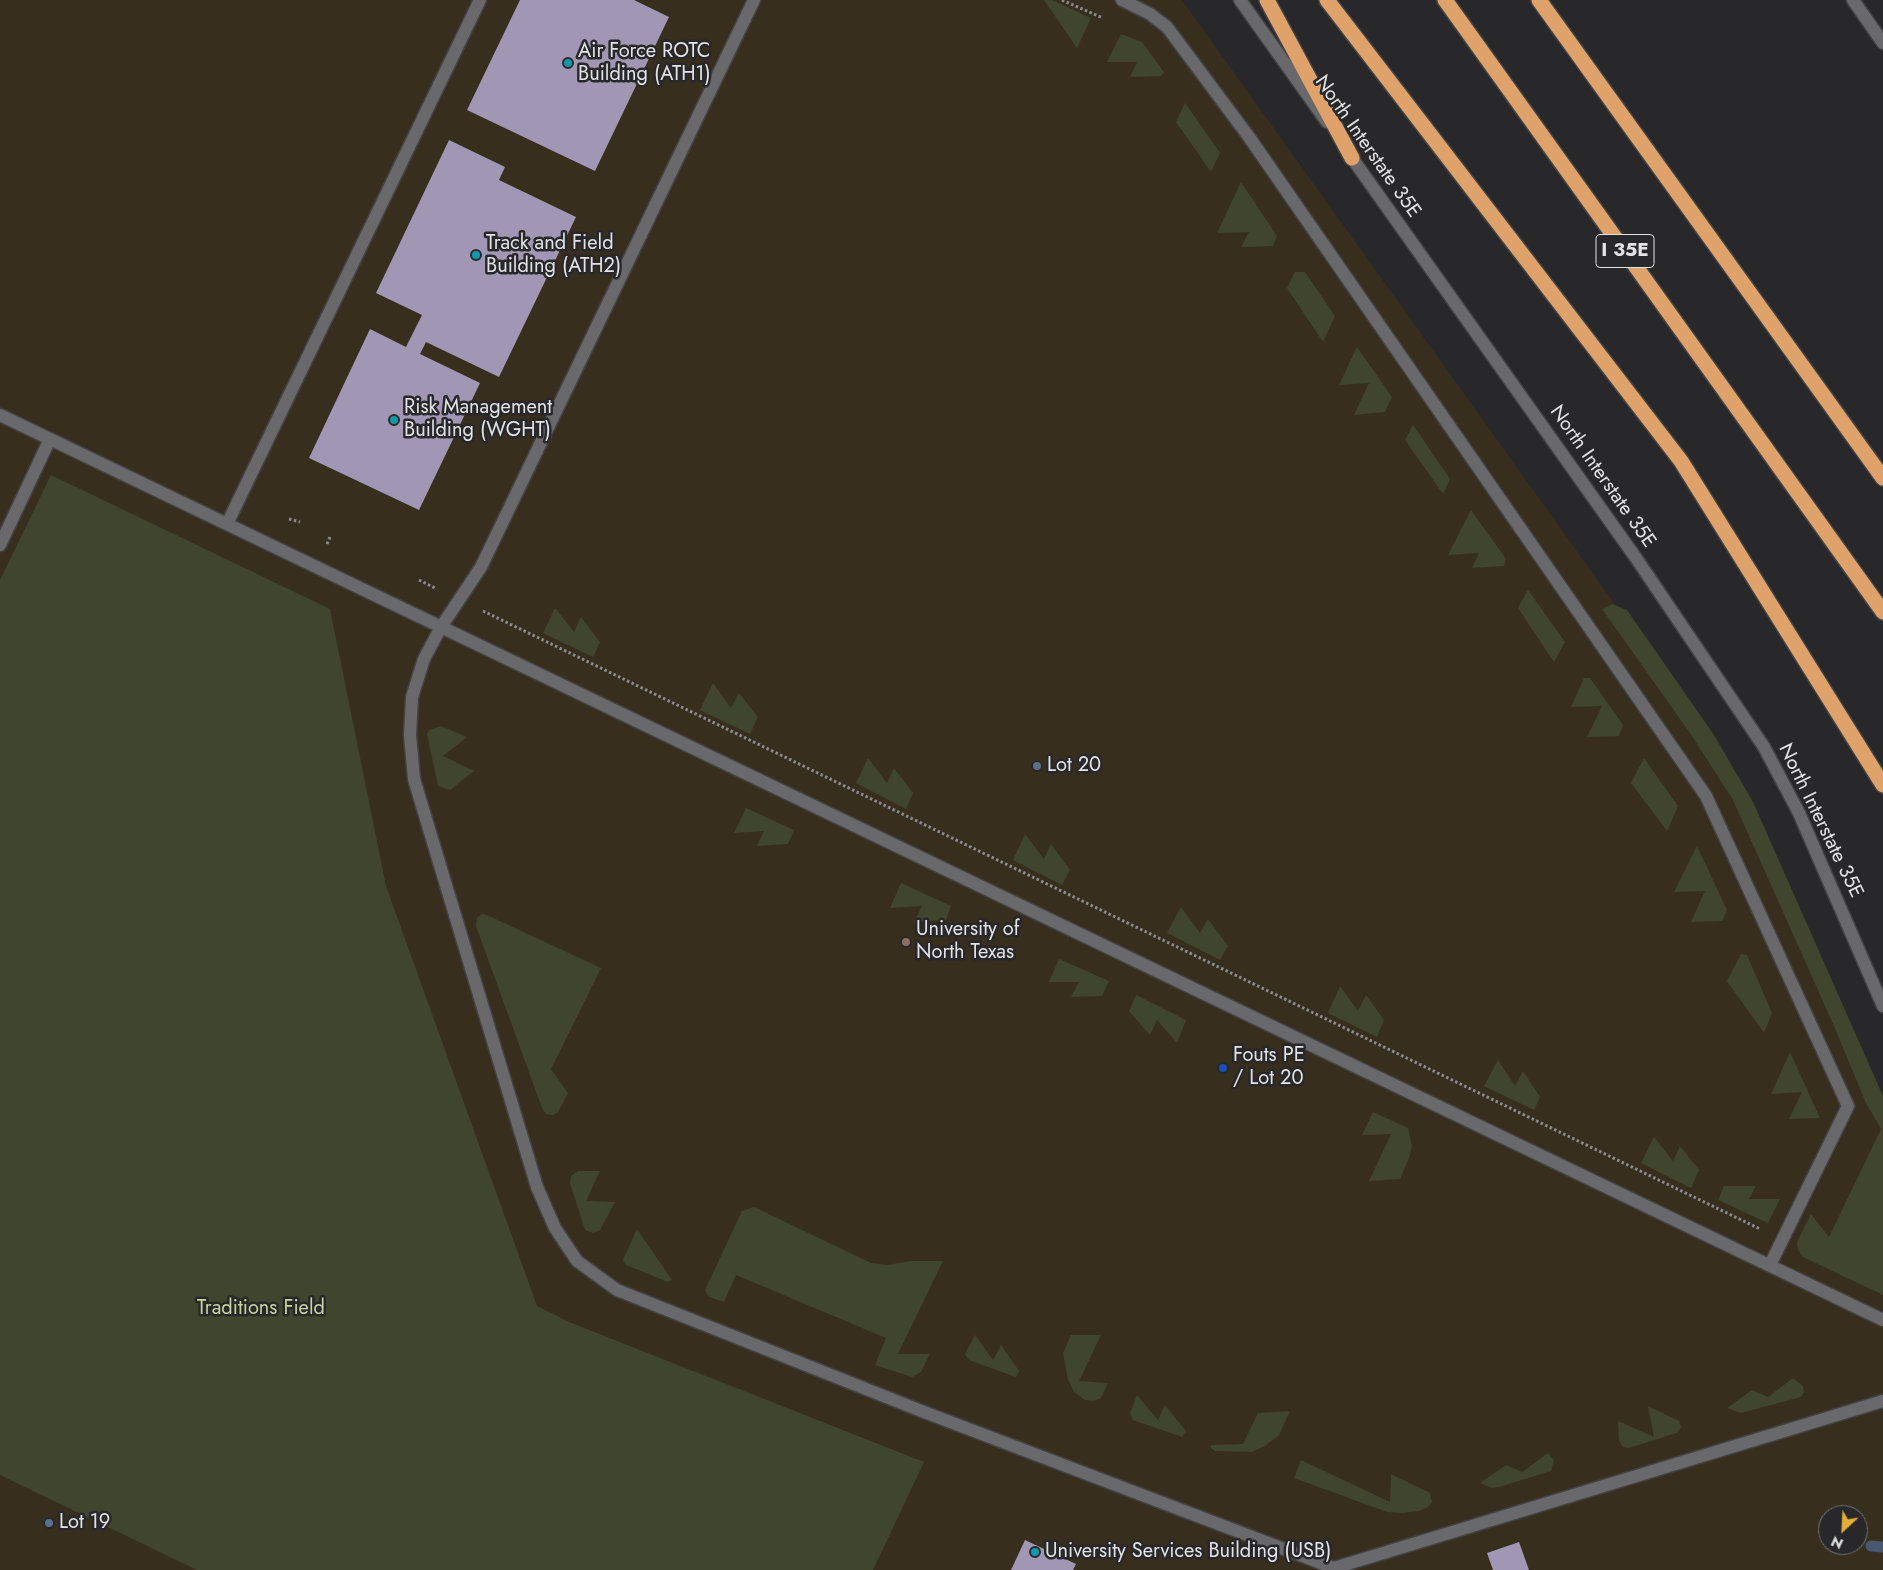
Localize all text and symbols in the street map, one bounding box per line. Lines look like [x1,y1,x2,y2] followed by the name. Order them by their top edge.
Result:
[578,40,711,87] place label: Air Force ROTC Building (ATH1)
[562,57,574,69] marker: Air Force ROTC Building (ATH1)
[1309,71,1425,223] street label: North Interstate 35E
[486,232,621,279] place label: Track and Field Building (ATH2)
[1596,235,1654,268] road number: I 35E
[470,249,482,261] marker: Track and Field Building (ATH2)
[404,396,552,443] place label: Risk Management Building (WGHT)
[1544,401,1660,553] street label: North Interstate 35E
[388,414,400,426] marker: Risk Management Building (WGHT)
[1772,740,1868,902] street label: North Interstate 35E
[1047,754,1101,778] place label: Lot 20
[1031,760,1043,772] marker: Lot 20
[916,918,1019,965] place label: University of North Texas
[900,936,912,948] marker: University of North Texas
[1233,1044,1305,1091] place label: Fouts PE / Lot 20
[1217,1062,1229,1074] marker: Fouts PE / Lot 20
[197,1297,325,1321] park label: Traditions Field
[1818,1505,1868,1555] north arrow
[59,1511,110,1535] place label: Lot 19
[43,1517,55,1529] marker: Lot 19
[1828,1531,1846,1554] text: N
[1045,1540,1331,1564] place label: University Services Building (USB)
[1029,1546,1041,1558] marker: University Services Building (USB)

